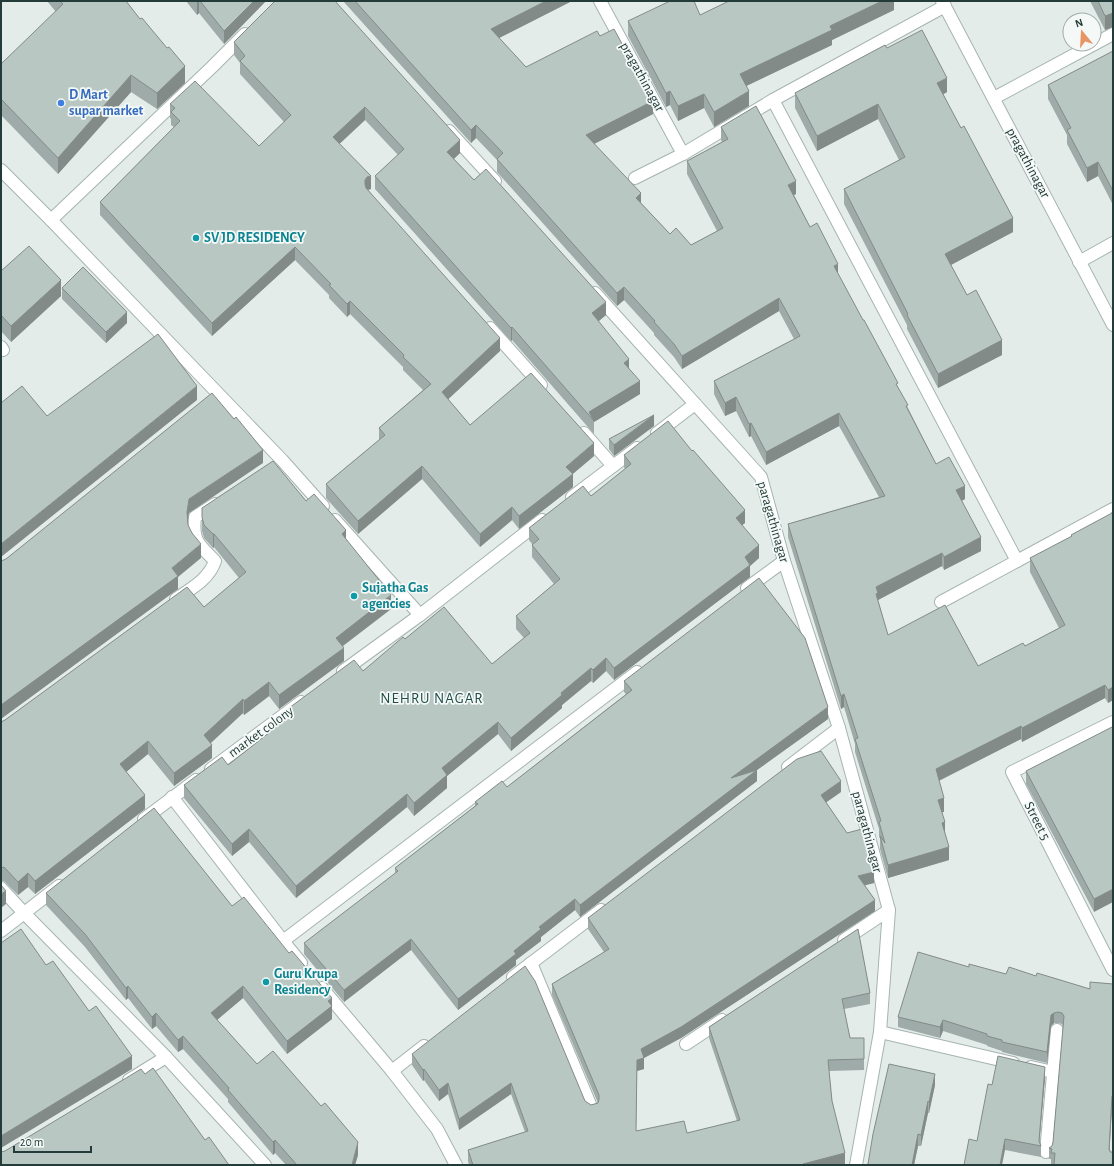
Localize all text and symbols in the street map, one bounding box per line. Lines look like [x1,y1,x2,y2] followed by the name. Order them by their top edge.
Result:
[1062,12,1102,52] north arrow
[1074,17,1084,29] text: N
[617,40,667,115] street label: pragathinagar
[69,88,144,118] place label: D Mart supar market
[56,98,66,108] marker: D Mart supar market
[1004,126,1053,201] street label: pragathinagar
[204,231,305,245] place label: SV JD RESIDENCY
[191,233,201,243] marker: SV JD RESIDENCY
[755,480,791,565] street label: paragathinagar
[362,581,428,611] place label: Sujatha Gas agencies
[349,591,359,601] marker: Sujatha Gas agencies
[380,691,484,706] district label: NEHRU NAGAR
[226,704,296,760] street label: market colony
[849,790,885,875] street label: paragathinagar
[1021,800,1053,843] street label: Street 5
[274,967,338,997] place label: Guru Krupa Residency
[261,977,271,987] marker: Guru Krupa Residency
[14,1128,91,1154] scale bar
[20,1136,43,1148] text: 20 m

